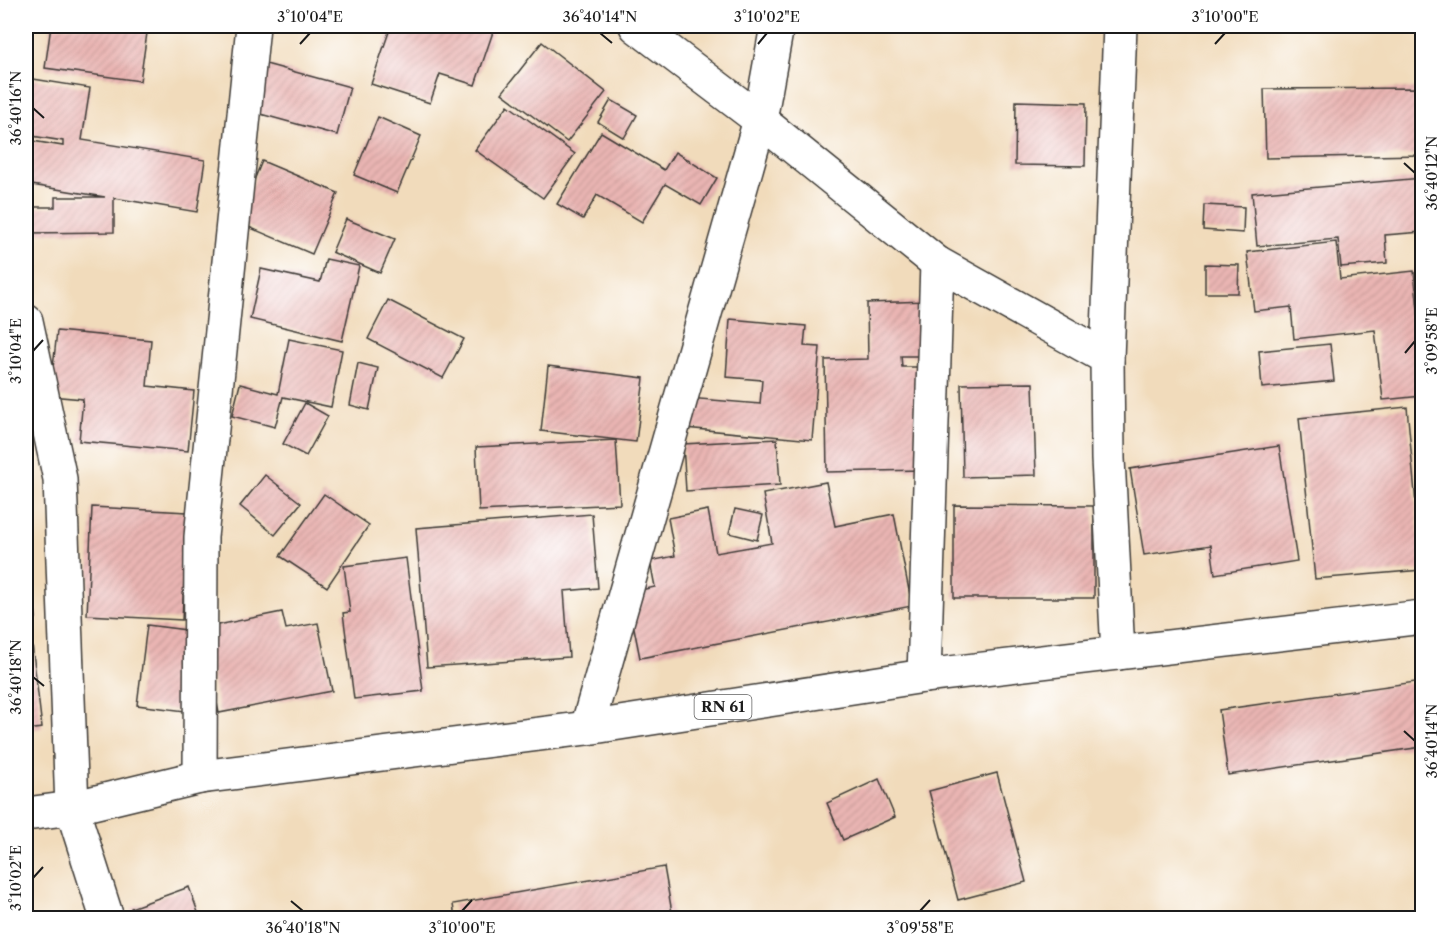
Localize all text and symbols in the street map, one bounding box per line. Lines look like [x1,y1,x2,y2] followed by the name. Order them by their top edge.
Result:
[277,7,343,26] text: 3°10'04"E
[563,7,637,26] text: 36°40'14"N
[734,7,800,26] text: 3°10'02"E
[1191,7,1259,26] text: 3°10'00"E
[6,71,25,145] text: 36°40'16"N
[1422,136,1441,210] text: 36°40'12"N
[1422,307,1441,375] text: 3°09'58"E
[6,318,25,384] text: 3°10'04"E
[6,639,25,715] text: 36°40'18"N
[694,695,752,719] road number: RN 61
[1422,704,1441,778] text: 36°40'14"N
[6,845,25,911] text: 3°10'02"E
[265,918,341,937] text: 36°40'18"N
[428,918,496,937] text: 3°10'00"E
[886,918,954,937] text: 3°09'58"E

